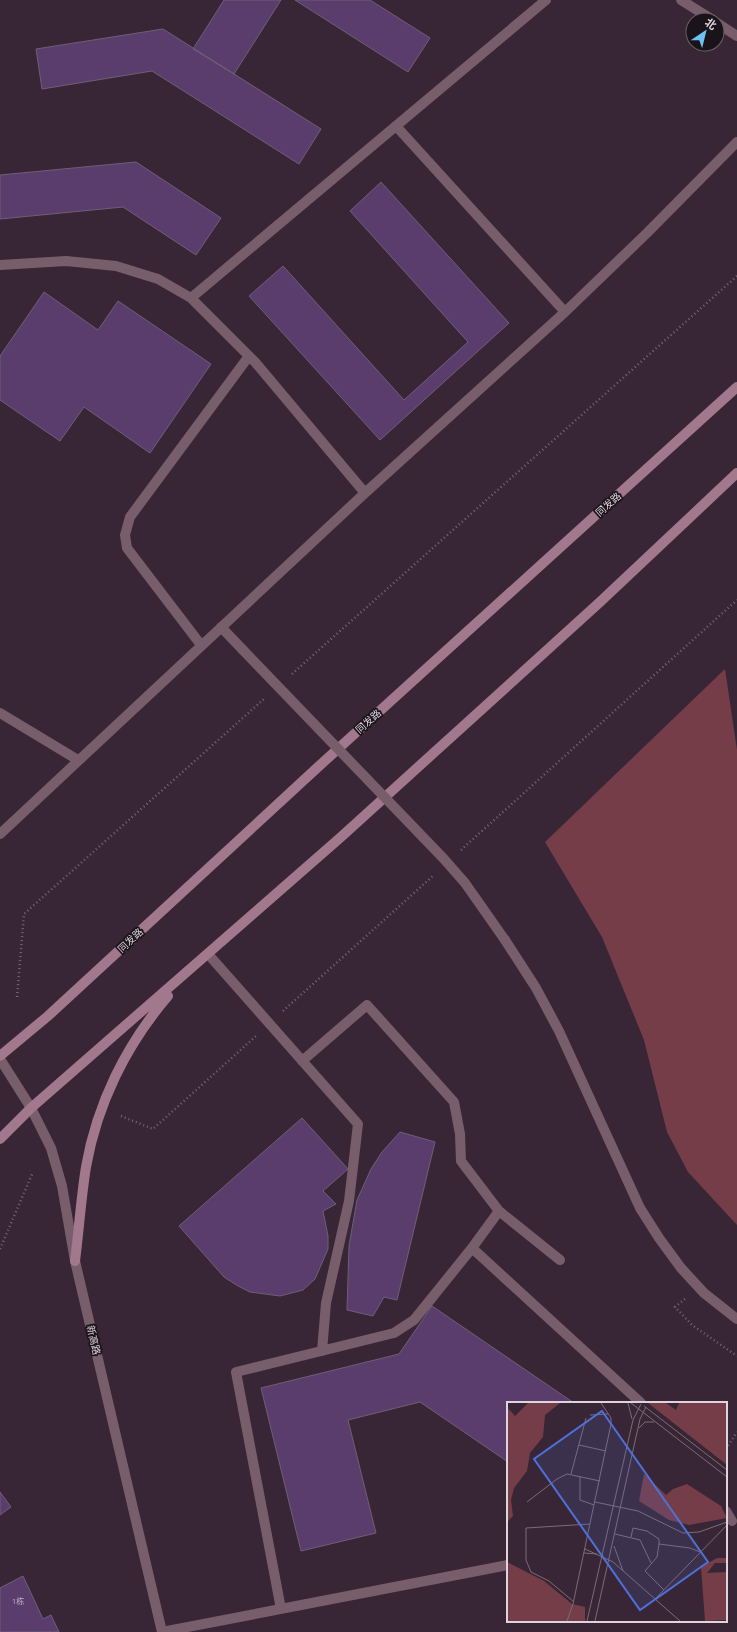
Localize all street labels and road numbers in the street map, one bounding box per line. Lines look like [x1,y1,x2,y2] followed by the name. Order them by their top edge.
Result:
[592,489,624,519] street label: 同发路
[352,706,384,736] street label: 同发路
[114,925,146,955] street label: 同发路
[84,1324,104,1356] street label: 新高路

